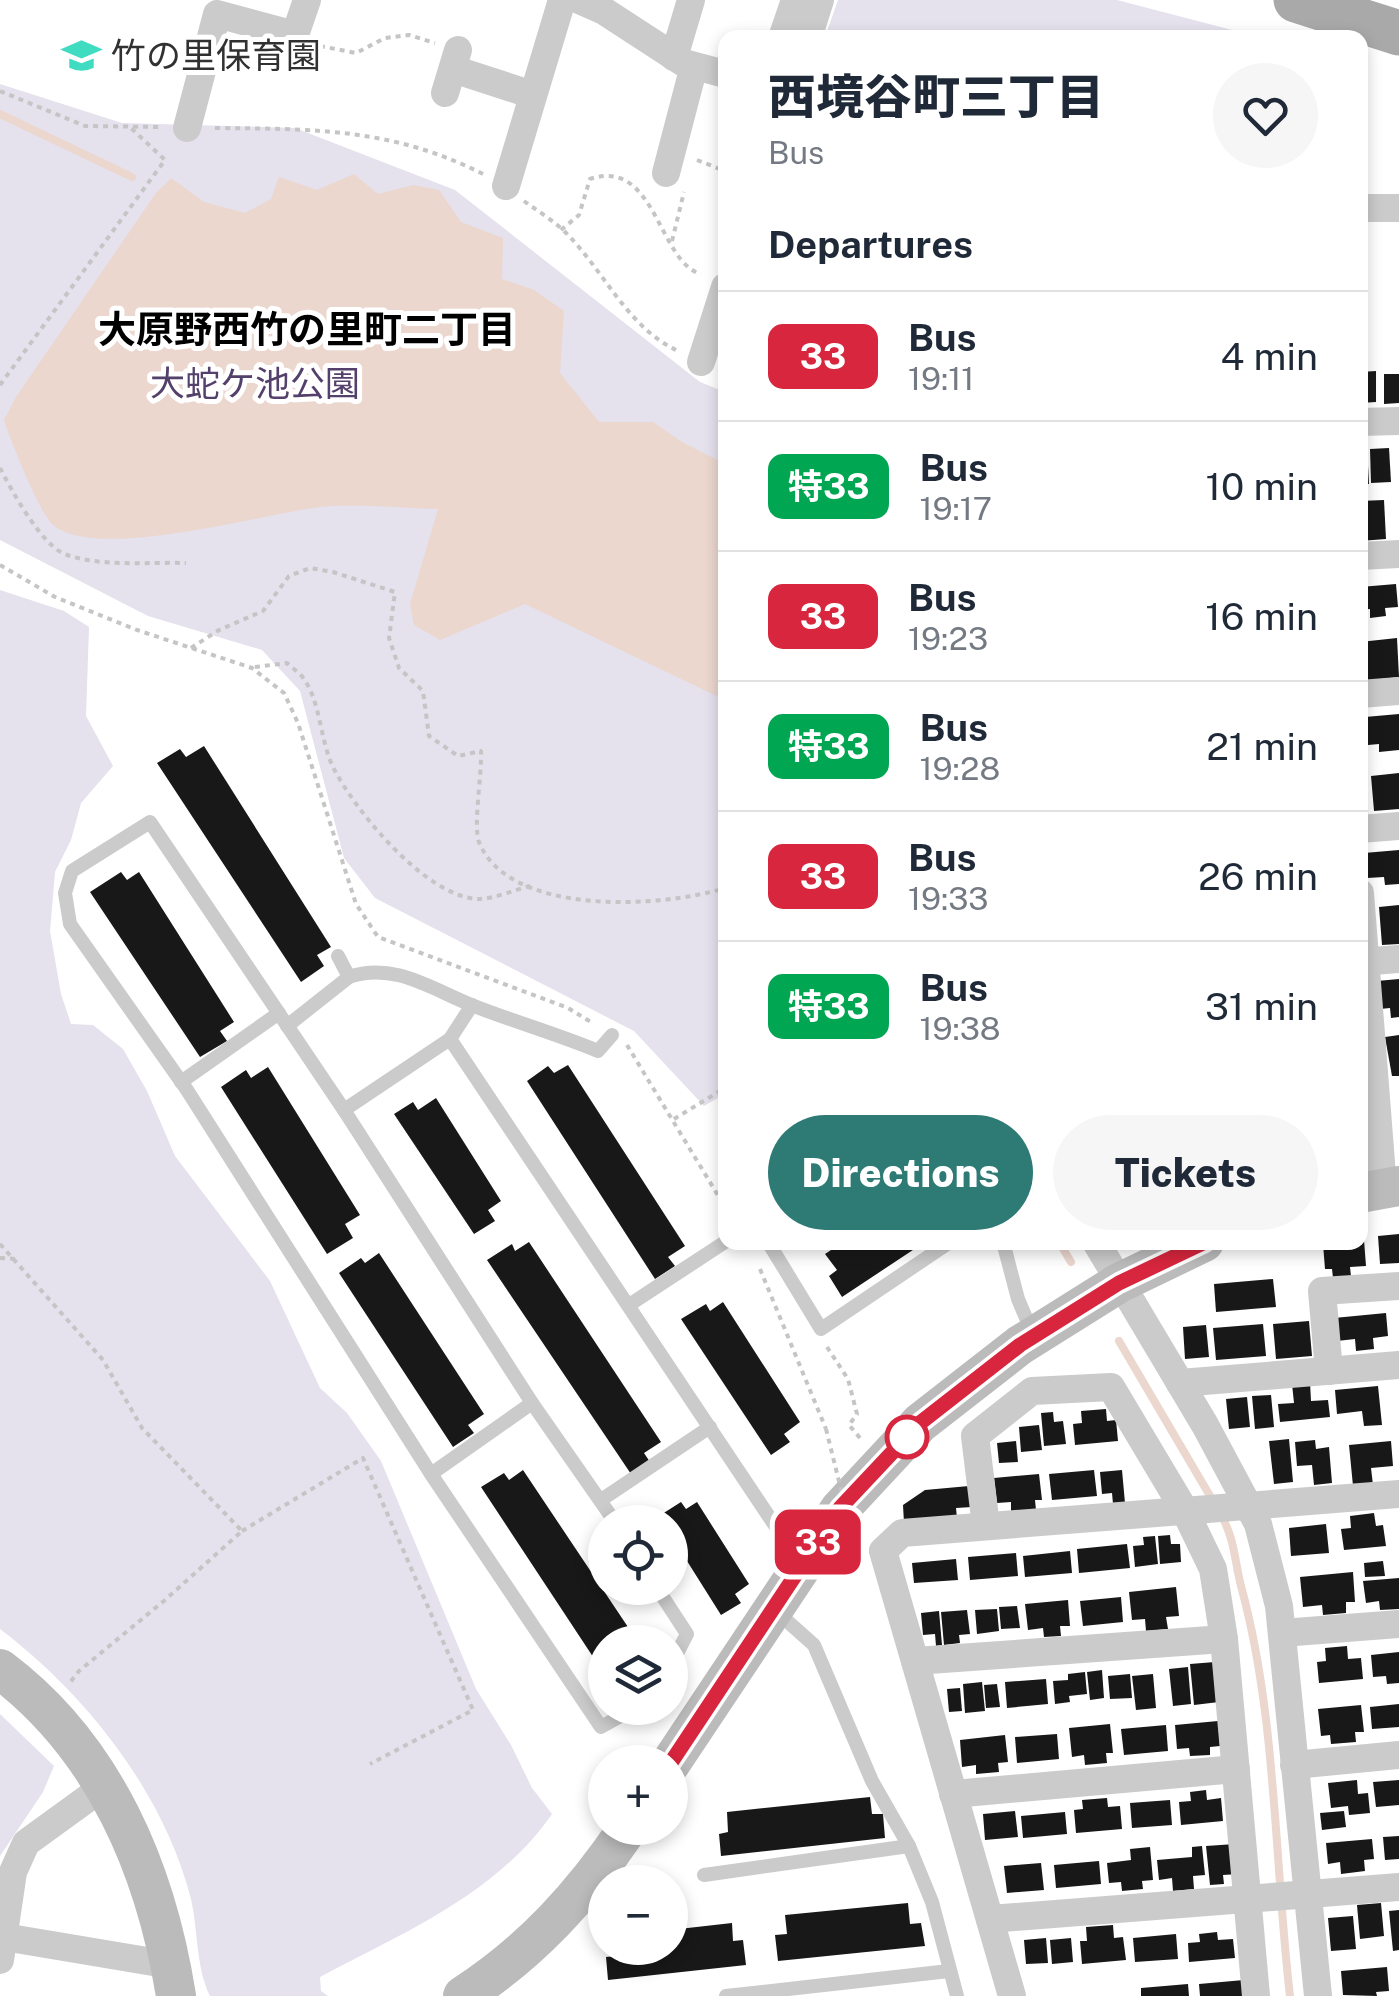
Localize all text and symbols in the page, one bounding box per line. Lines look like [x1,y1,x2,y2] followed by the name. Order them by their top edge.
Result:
[60,35,102,77] school or university icon: 竹の里保育園
[111,35,321,76] place label: 竹の里保育園
[1213,63,1318,168] button: heart
[768,68,1104,125] text: 西境谷町三丁目
[768,134,824,171] text: Bus
[768,222,973,267] text: Departures
[98,307,516,352] district label: 大原野西竹の里町二丁目
[908,315,977,360] text: Bus
[1220,334,1318,379] text: 4 min
[800,336,846,377] text: 33
[908,360,974,397] text: 19:11
[150,363,360,404] park label: 大蛇ケ池公園
[919,445,988,490] text: Bus
[1206,464,1318,509] text: 10 min
[788,466,869,507] text: 特33
[919,490,992,527] text: 19:17
[908,575,977,620] text: Bus
[1205,594,1318,639] text: 16 min
[800,596,846,637] text: 33
[908,620,988,657] text: 19:23
[919,705,988,750] text: Bus
[1206,724,1318,769] text: 21 min
[788,726,869,767] text: 特33
[919,750,1000,787] text: 19:28
[908,835,977,880] text: Bus
[1198,854,1318,899] text: 26 min
[800,856,846,897] text: 33
[908,880,988,917] text: 19:33
[919,965,988,1010] text: Bus
[1205,984,1318,1029] text: 31 min
[788,986,869,1027] text: 特33
[919,1010,1000,1047] text: 19:38
[768,1115,1033,1230] button: Directions
[1053,1115,1318,1230] button: Tickets
[886,1416,928,1458] unlabelled marker
[588,1505,688,1965] map controls
[588,1505,688,1605] button: locate
[773,1510,863,1574] line badge: 33
[795,1522,841,1563] text: 33
[588,1625,688,1725] button: layers
[588,1745,688,1845] button: +
[588,1865,688,1965] button: −

